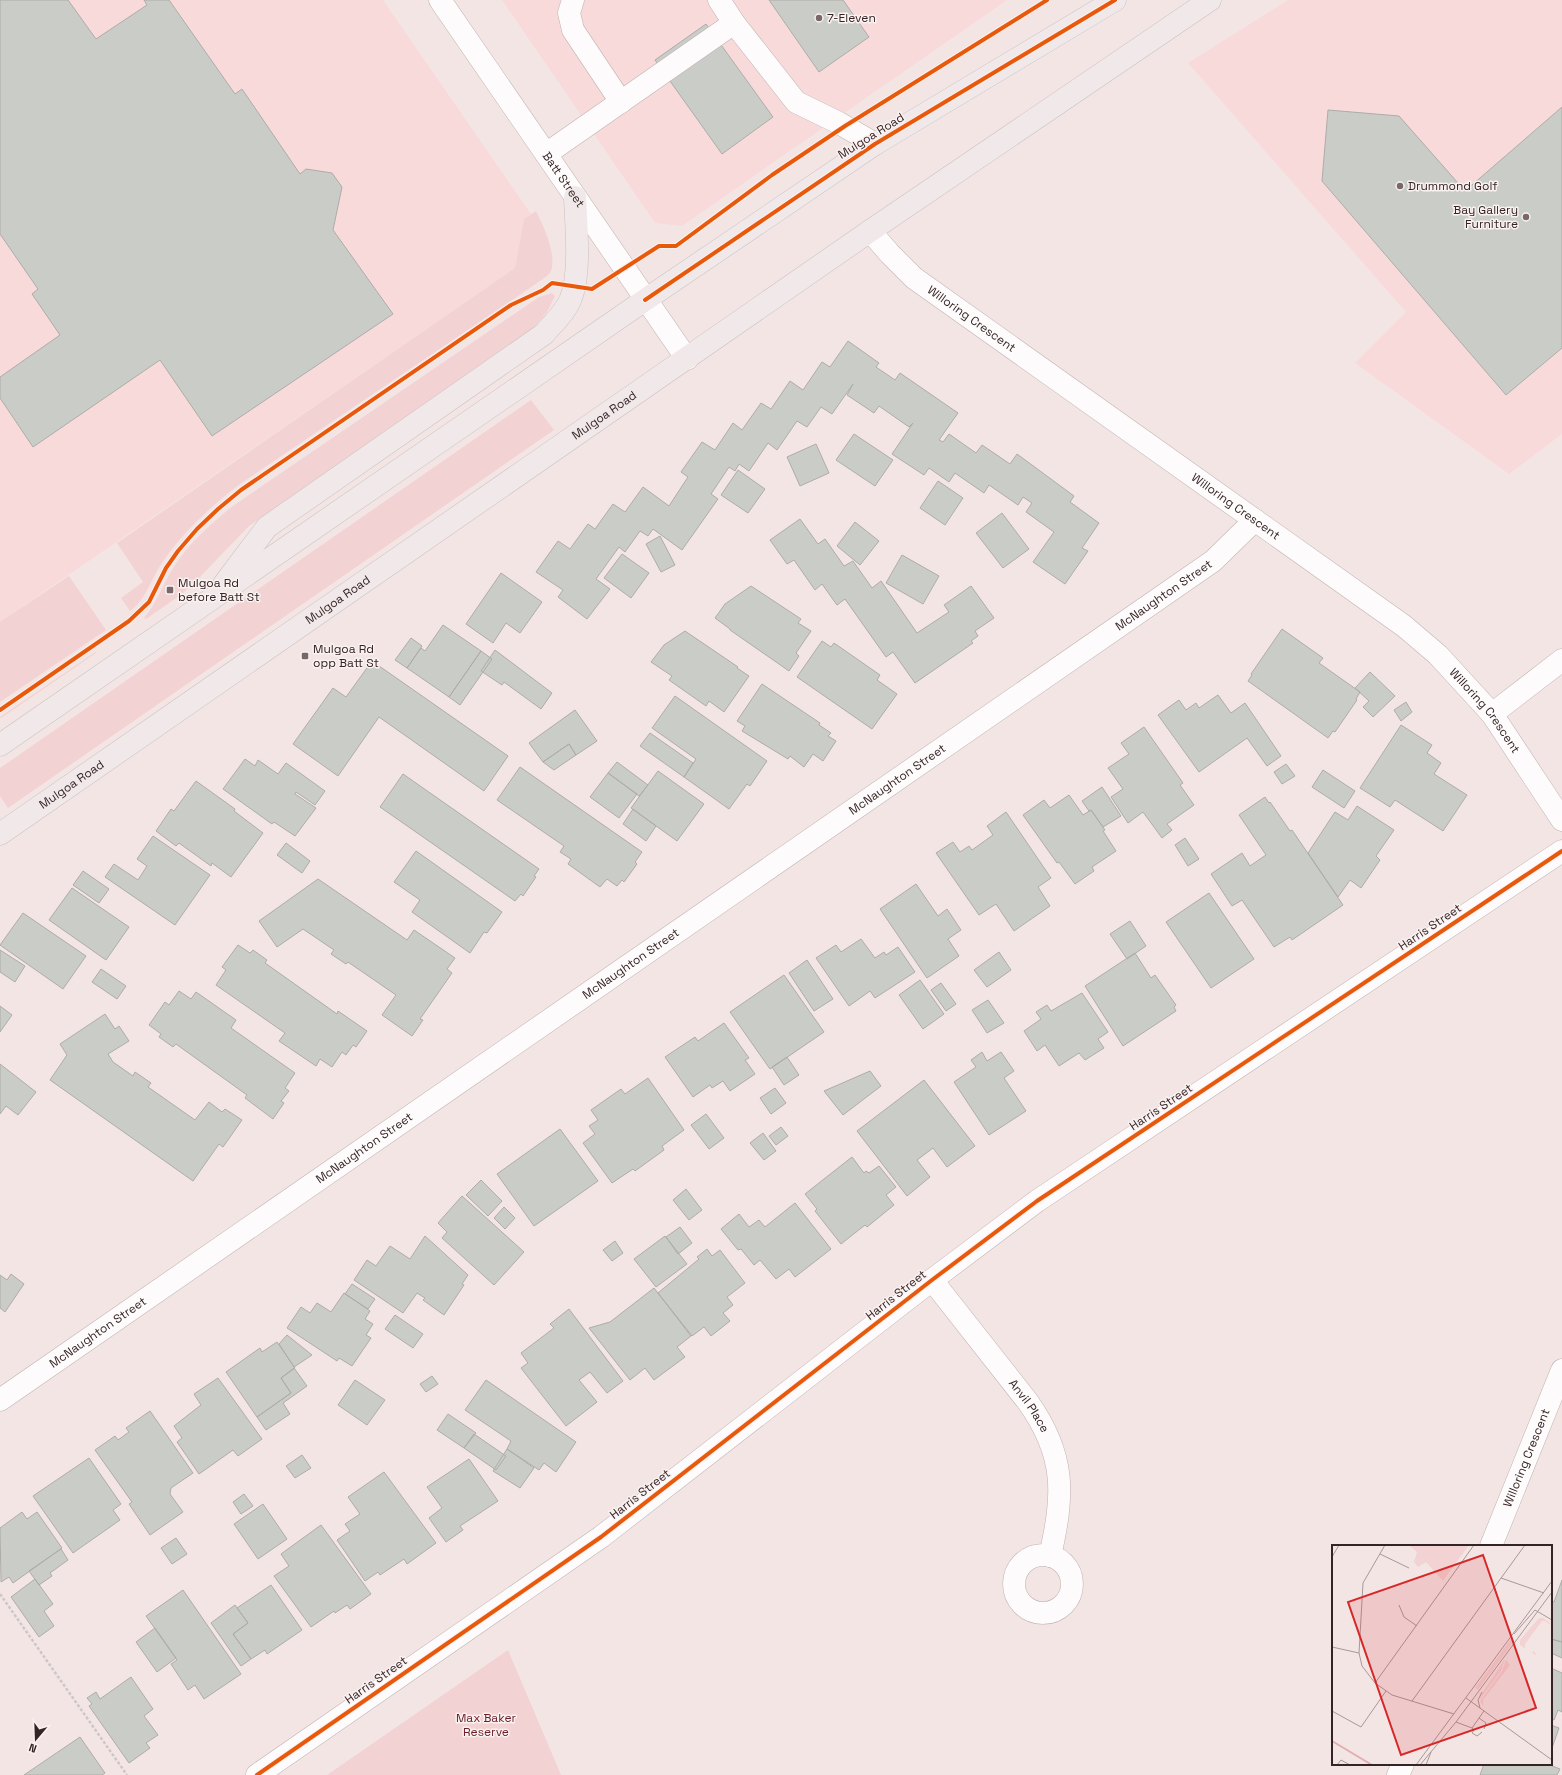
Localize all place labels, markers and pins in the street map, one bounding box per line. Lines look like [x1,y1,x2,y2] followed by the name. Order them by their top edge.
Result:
[827,10,876,26] place label: 7-Eleven
[814,13,824,23] marker: 7-Eleven
[1408,178,1498,194] place label: Drummond Golf
[1395,181,1405,191] marker: Drummond Golf
[1453,202,1518,232] place label: Bay Gallery Furniture
[1521,212,1531,222] marker: Bay Gallery Furniture
[178,575,260,605] place label: Mulgoa Rd before Batt St
[165,585,175,595] marker: Mulgoa Rd before Batt St
[313,641,379,671] place label: Mulgoa Rd opp Batt St
[300,651,310,661] marker: Mulgoa Rd opp Batt St

